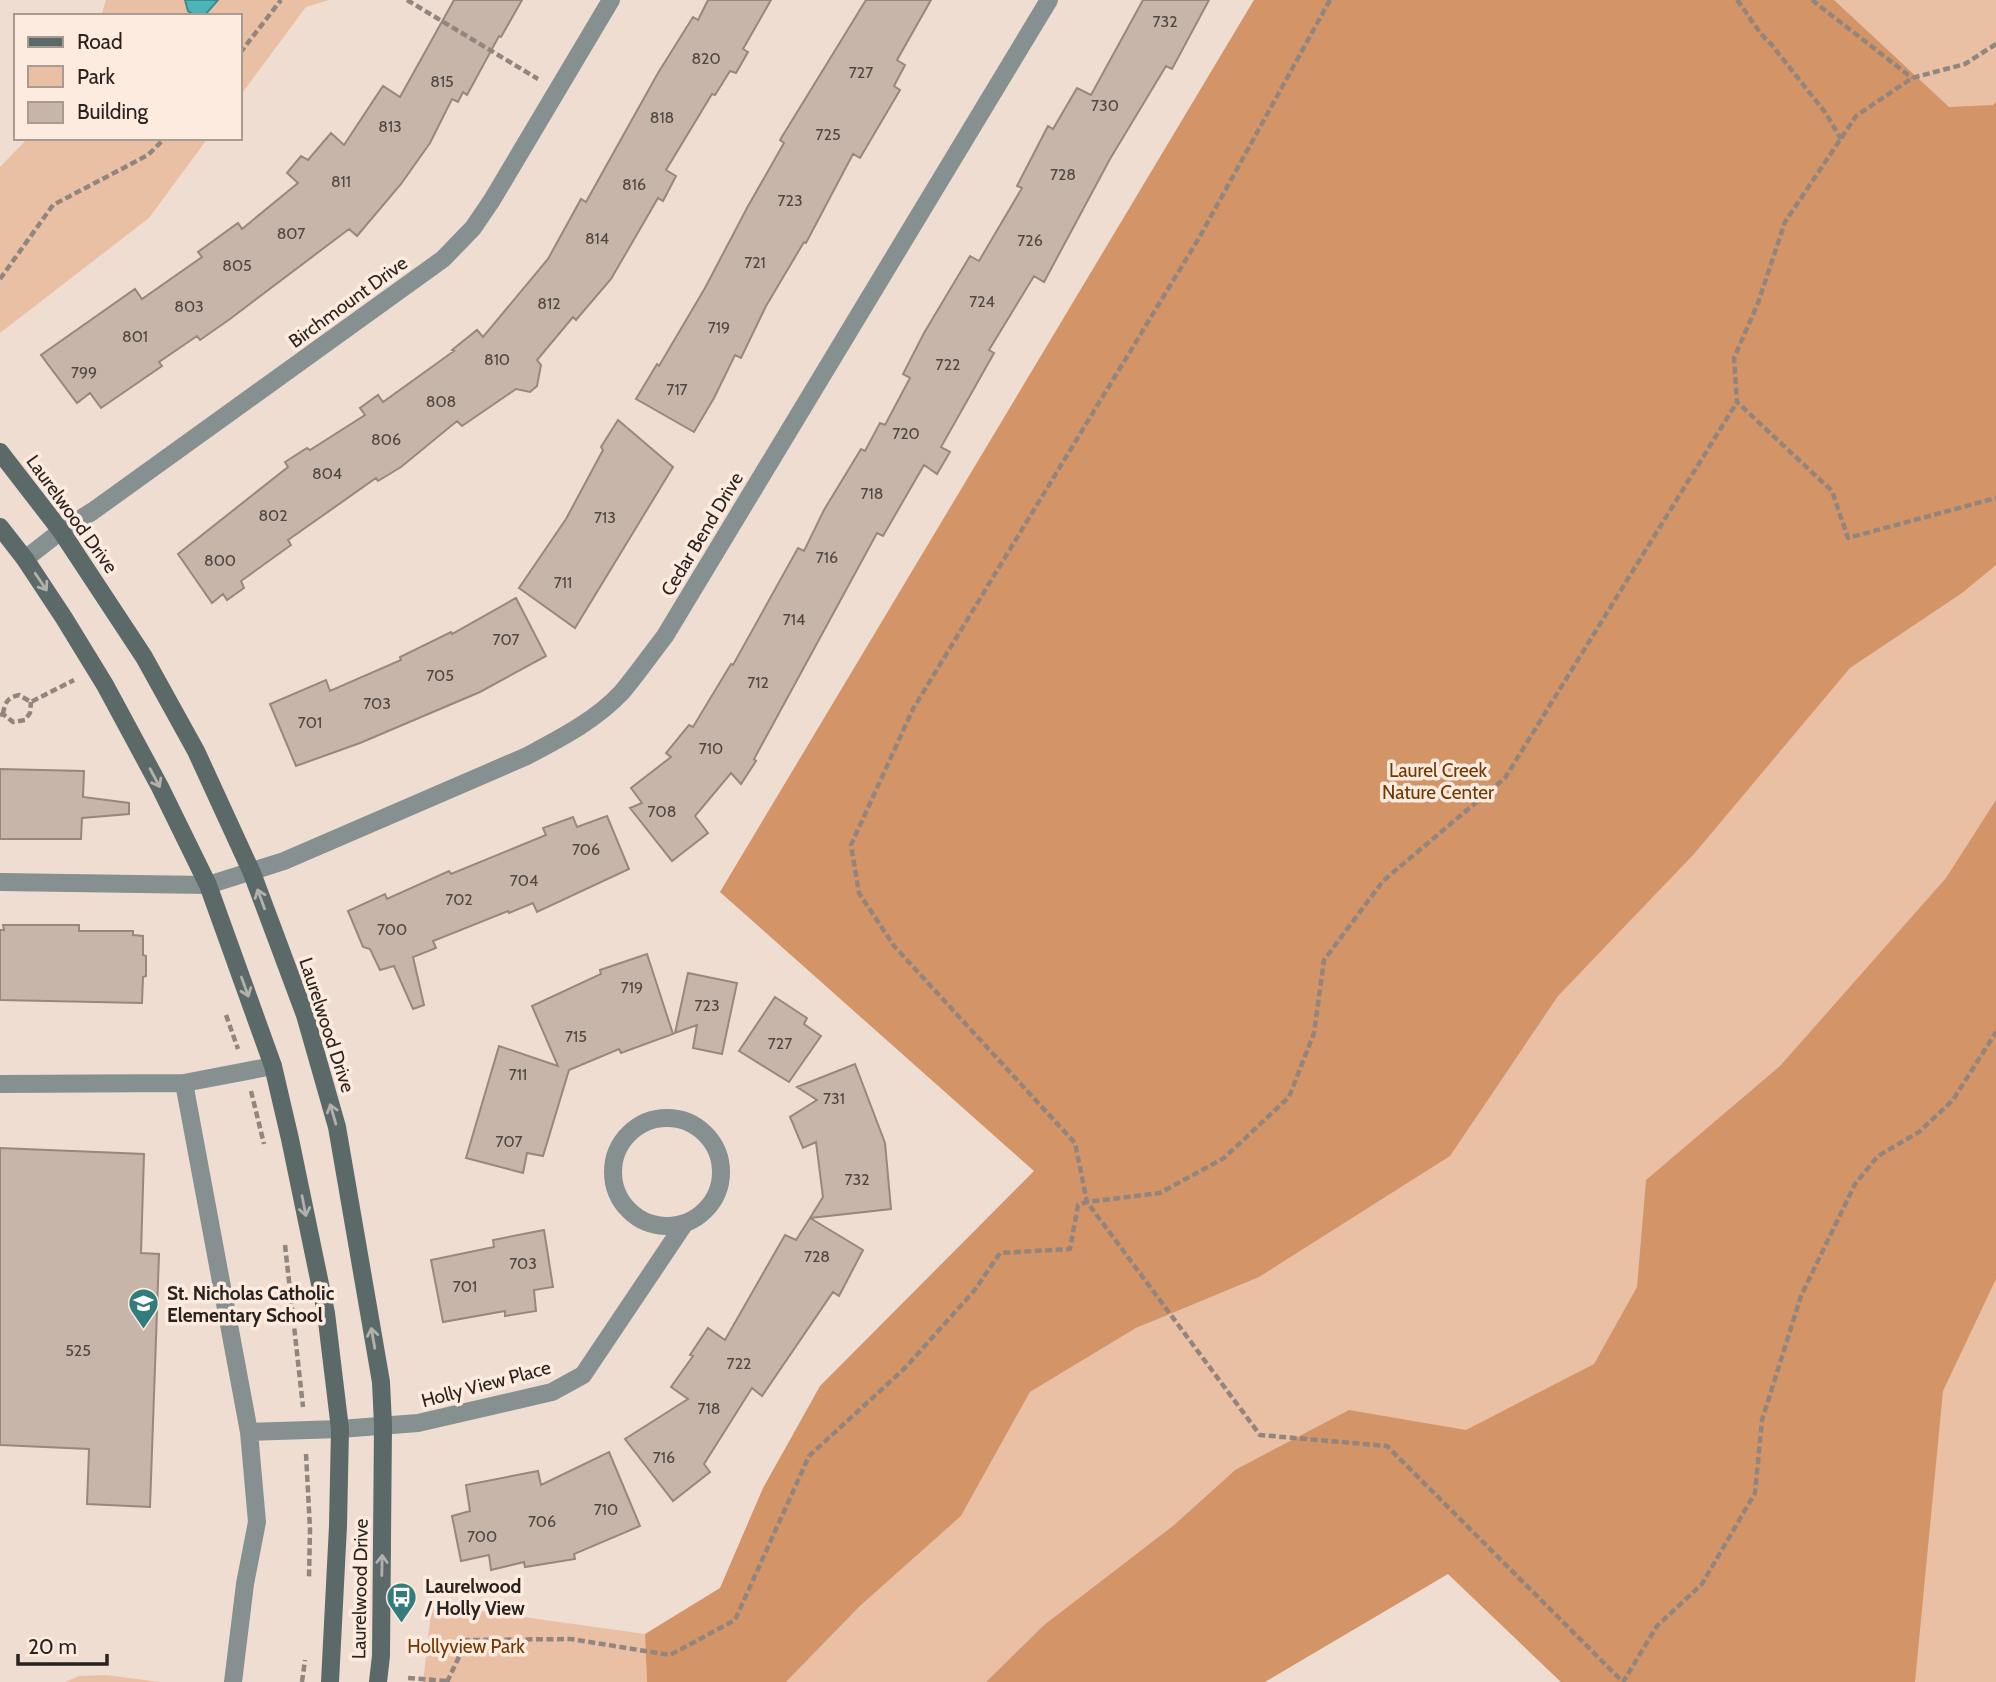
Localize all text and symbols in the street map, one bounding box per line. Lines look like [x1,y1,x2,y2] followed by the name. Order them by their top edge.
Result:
[1152,12,1178,31] house number: 732
[14,14,242,140] legend
[77,29,123,54] text: Road
[691,49,721,68] house number: 820
[849,63,873,82] house number: 727
[77,64,115,89] text: Park
[430,72,454,91] house number: 815
[1091,96,1119,115] house number: 730
[77,99,149,124] text: Building
[650,108,674,127] house number: 818
[378,117,402,136] house number: 813
[815,125,841,144] house number: 725
[1050,165,1076,184] house number: 728
[331,172,351,191] house number: 811
[622,175,646,194] house number: 816
[777,191,803,210] house number: 723
[277,224,305,243] house number: 807
[585,229,609,248] house number: 814
[1017,231,1043,250] house number: 726
[284,251,412,353] street label: Birchmount Drive
[744,253,766,272] house number: 721
[222,256,252,275] house number: 805
[969,292,995,311] house number: 724
[537,294,561,313] house number: 812
[174,297,204,316] house number: 803
[708,318,730,337] house number: 719
[122,327,148,346] house number: 801
[484,350,510,369] house number: 810
[936,355,960,374] house number: 722
[71,363,97,382] house number: 799
[666,380,688,399] house number: 717
[426,392,456,411] house number: 808
[892,424,920,443] house number: 720
[371,430,401,449] house number: 806
[21,450,123,578] street label: Laurelwood Drive
[312,464,342,483] house number: 804
[656,468,748,600] street label: Cedar Bend Drive
[861,484,883,503] house number: 718
[258,506,288,525] house number: 802
[594,508,616,527] house number: 713
[816,548,838,567] house number: 716
[204,551,236,570] house number: 800
[34,572,48,591] one-way arrow
[554,573,572,592] house number: 711
[783,610,805,629] house number: 714
[493,630,519,649] house number: 707
[426,666,454,685] house number: 705
[747,673,769,692] house number: 712
[363,694,391,713] house number: 703
[298,713,322,732] house number: 701
[699,739,723,758] house number: 710
[1382,759,1494,804] park label: Laurel Creek Nature Center
[148,768,162,788] one-way arrow
[648,802,676,821] house number: 708
[572,840,600,859] house number: 706
[510,871,538,890] house number: 704
[254,888,267,910] one-way arrow
[445,890,473,909] house number: 702
[377,920,407,939] house number: 700
[294,955,360,1096] street label: Laurelwood Drive
[240,975,253,997] one-way arrow
[621,978,643,997] house number: 719
[694,996,720,1015] house number: 723
[565,1027,587,1046] house number: 715
[768,1034,792,1053] house number: 727
[509,1065,527,1084] house number: 711
[823,1089,845,1108] house number: 731
[326,1103,339,1126] one-way arrow
[496,1132,522,1151] house number: 707
[844,1170,870,1189] house number: 732
[298,1194,312,1217] one-way arrow
[804,1247,830,1266] house number: 728
[509,1254,537,1273] house number: 703
[453,1277,477,1296] house number: 701
[167,1282,335,1327] place label: St. Nicholas Catholic Elementary School
[127,1287,161,1331] school or university icon: St. Nicholas Catholic Elementary School
[366,1327,379,1350] one-way arrow
[65,1341,91,1360] house number: 525
[727,1354,751,1373] house number: 722
[419,1356,554,1412] street label: Holly View Place
[698,1399,720,1418] house number: 718
[653,1448,675,1467] house number: 716
[594,1500,618,1519] house number: 710
[528,1512,556,1531] house number: 706
[347,1518,373,1659] street label: Laurelwood Drive
[467,1527,497,1546] house number: 700
[375,1554,389,1577] one-way arrow
[424,1575,525,1620] place label: Laurelwood / Holly View
[385,1580,419,1624] bus stop icon: Laurelwood / Holly View
[18,1622,107,1666] scale bar
[28,1634,77,1659] text: 20 m
[407,1635,525,1658] park label: Hollyview Park

